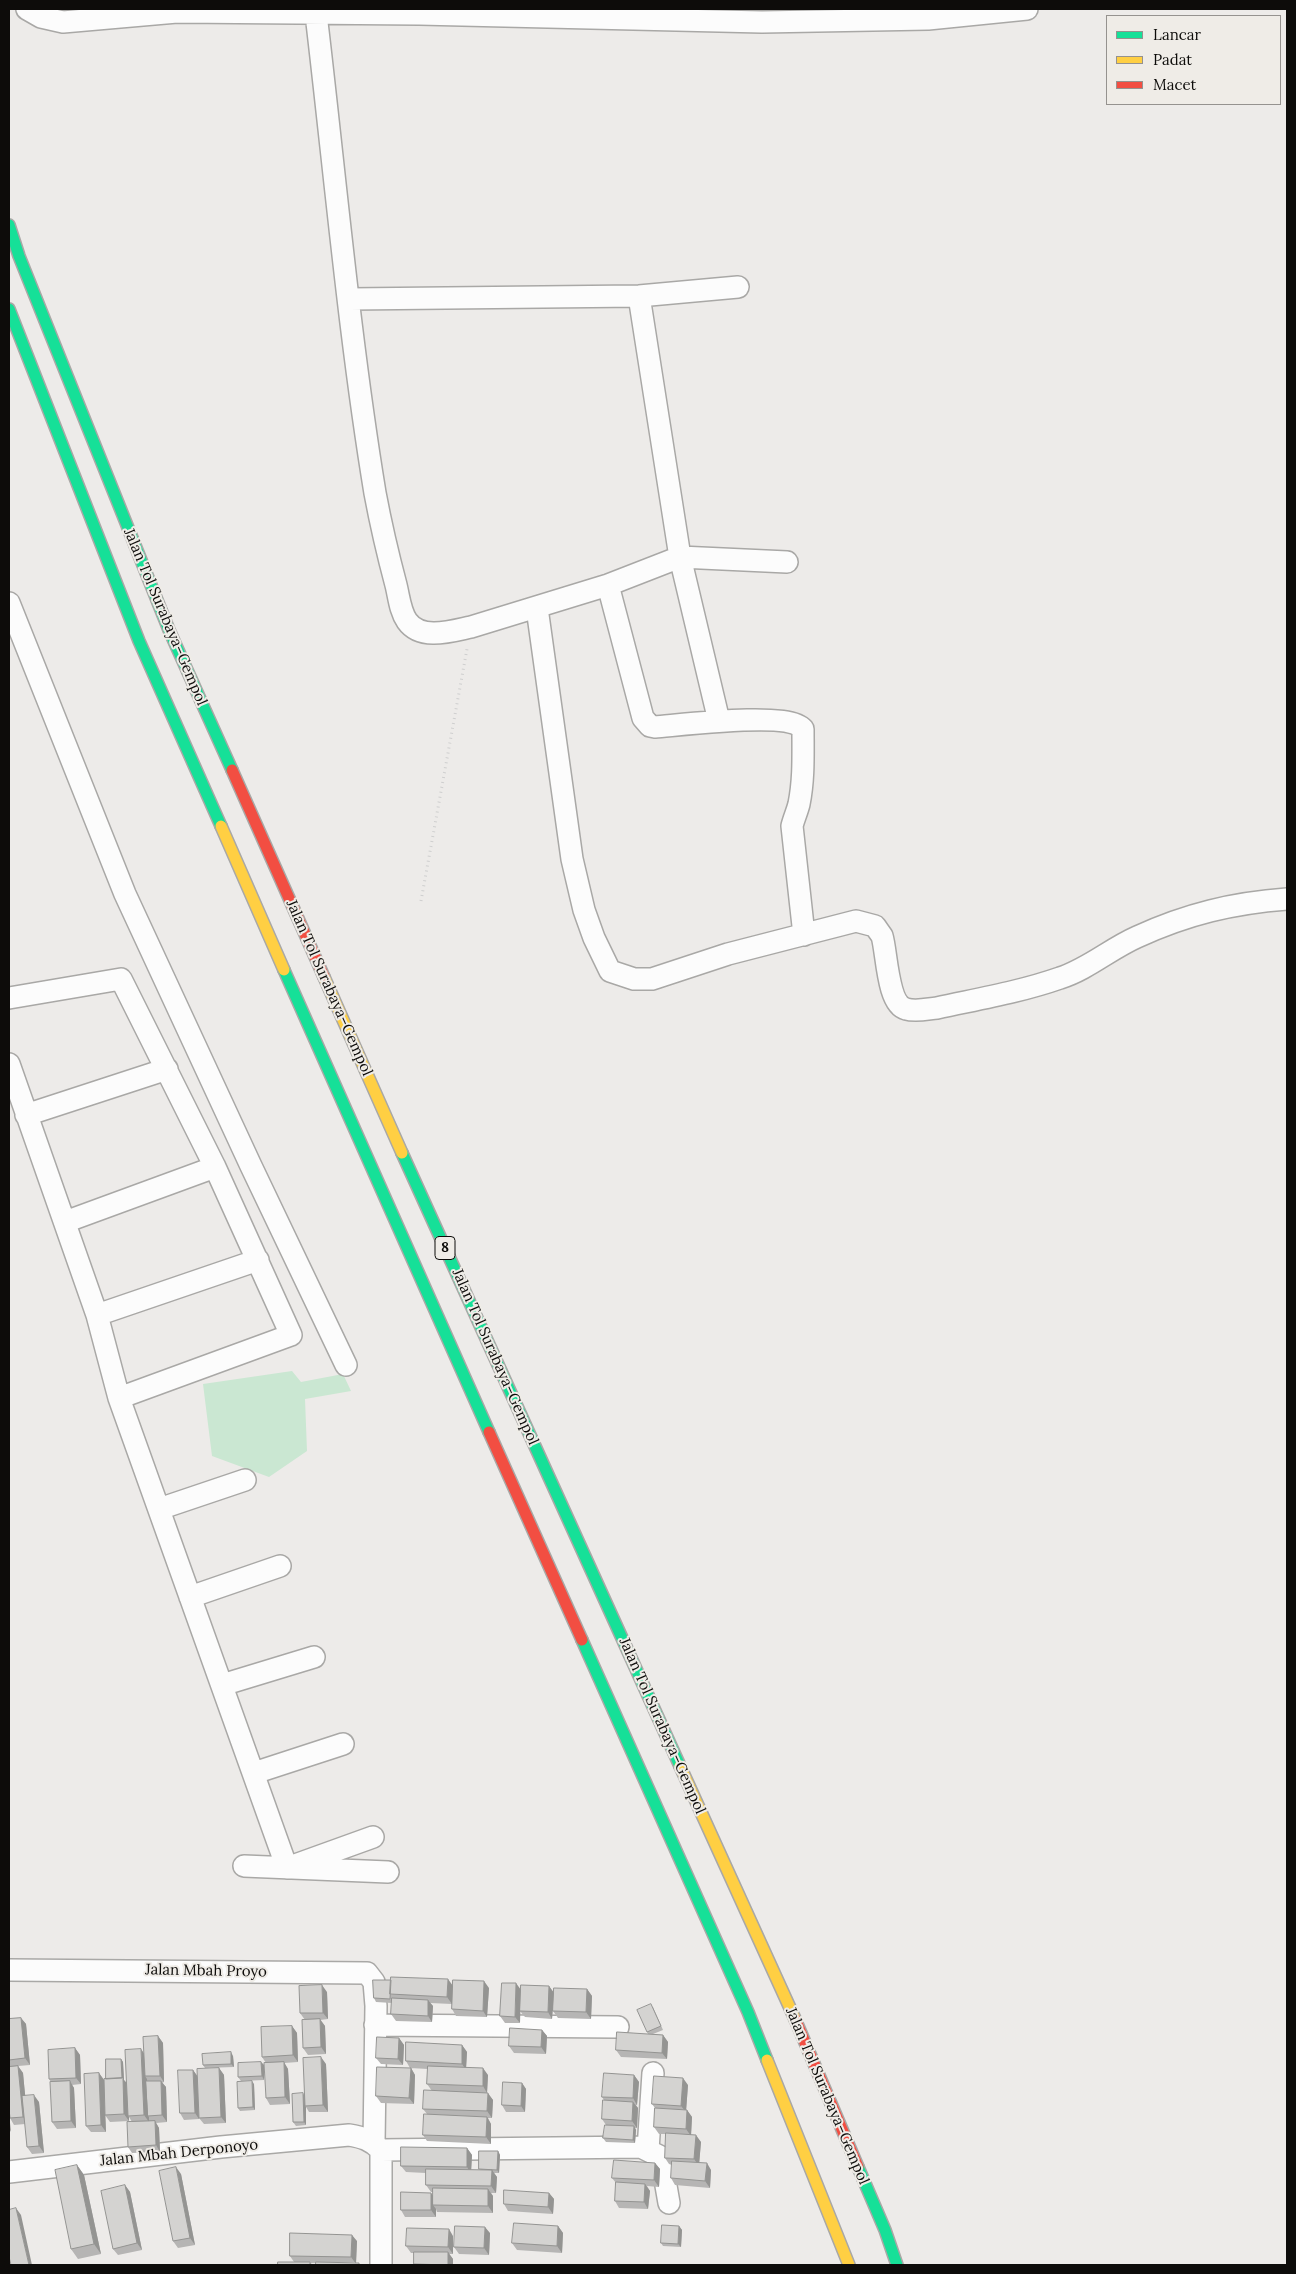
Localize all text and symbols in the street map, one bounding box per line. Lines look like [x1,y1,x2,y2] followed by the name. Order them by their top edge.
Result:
[1106,15,1281,105] legend
[1153,25,1201,44] text: Lancar
[1153,50,1192,69] text: Padat
[1153,75,1196,94] text: Macet
[119,526,211,708] street label: Jalan Tol Surabaya–Gempol
[282,897,376,1079] street label: Jalan Tol Surabaya–Gempol
[435,1236,455,1260] road number: 8
[448,1266,542,1448] street label: Jalan Tol Surabaya–Gempol
[615,1635,709,1817] street label: Jalan Tol Surabaya–Gempol
[145,1961,267,1981] street label: Jalan Mbah Proyo
[781,2005,873,2187] street label: Jalan Tol Surabaya–Gempol
[99,2136,259,2170] street label: Jalan Mbah Derponoyo

